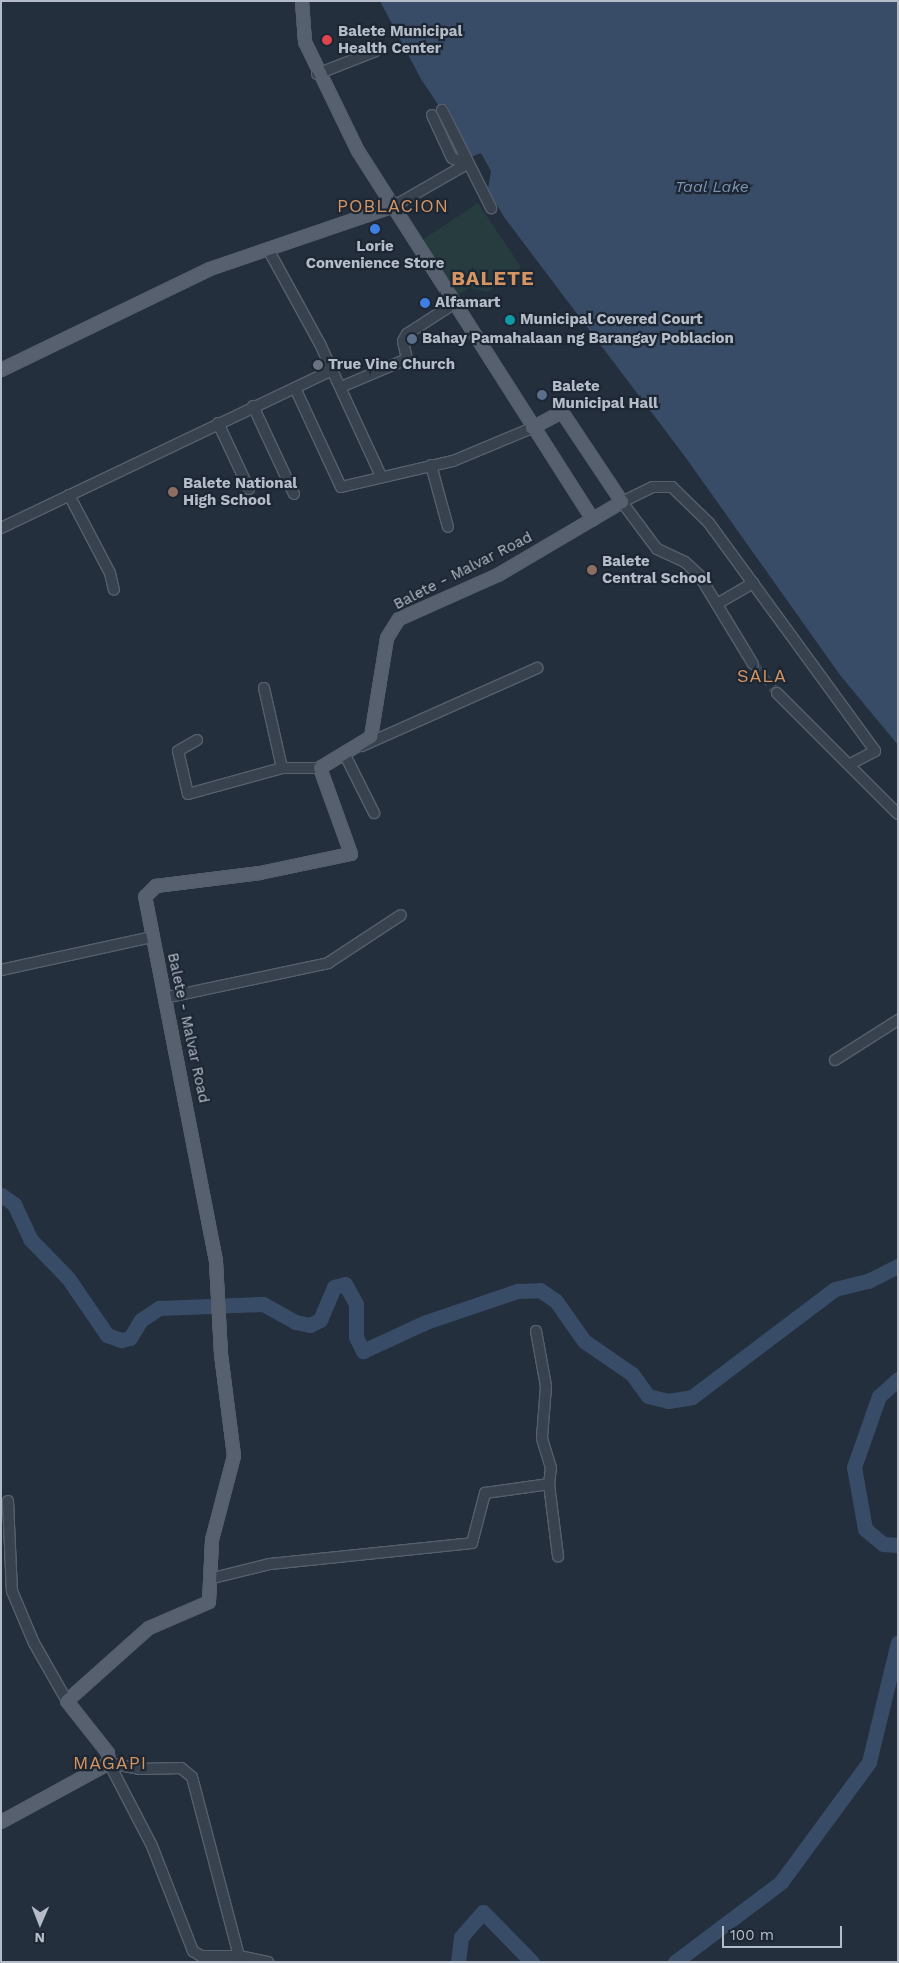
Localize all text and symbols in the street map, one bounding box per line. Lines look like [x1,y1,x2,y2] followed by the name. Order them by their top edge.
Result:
[338,22,462,57] place label: Balete Municipal Health Center
[320,33,334,47] marker: Balete Municipal Health Center
[675,177,749,197] water label: Taal Lake
[336,195,450,217] district label: POBLACION
[369,223,381,235] marker: Lorie Convenience Store
[306,237,444,272] place label: Lorie Convenience Store
[451,266,535,290] district label: BALETE
[435,294,500,312] place label: Alfamart
[419,297,431,309] marker: Alfamart
[520,311,703,329] place label: Municipal Covered Court
[504,314,516,326] marker: Municipal Covered Court
[422,330,735,348] place label: Bahay Pamahalaan ng Barangay Poblacion
[406,333,418,345] marker: Bahay Pamahalaan ng Barangay Poblacion
[328,356,455,374] place label: True Vine Church
[312,359,324,371] marker: True Vine Church
[552,377,658,412] place label: Balete Municipal Hall
[536,389,548,401] marker: Balete Municipal Hall
[183,474,297,509] place label: Balete National High School
[167,486,179,498] marker: Balete National High School
[390,528,536,614] street label: Balete - Malvar Road
[602,552,711,587] place label: Balete Central School
[586,564,598,576] marker: Balete Central School
[737,665,787,687] district label: SALA
[163,951,213,1105] street label: Balete - Malvar Road
[72,1752,148,1774] district label: MAGAPI
[15,1898,65,1948] north arrow
[724,1916,844,1948] scale bar
[730,1926,774,1944] text: 100 m
[34,1930,45,1946] text: N

